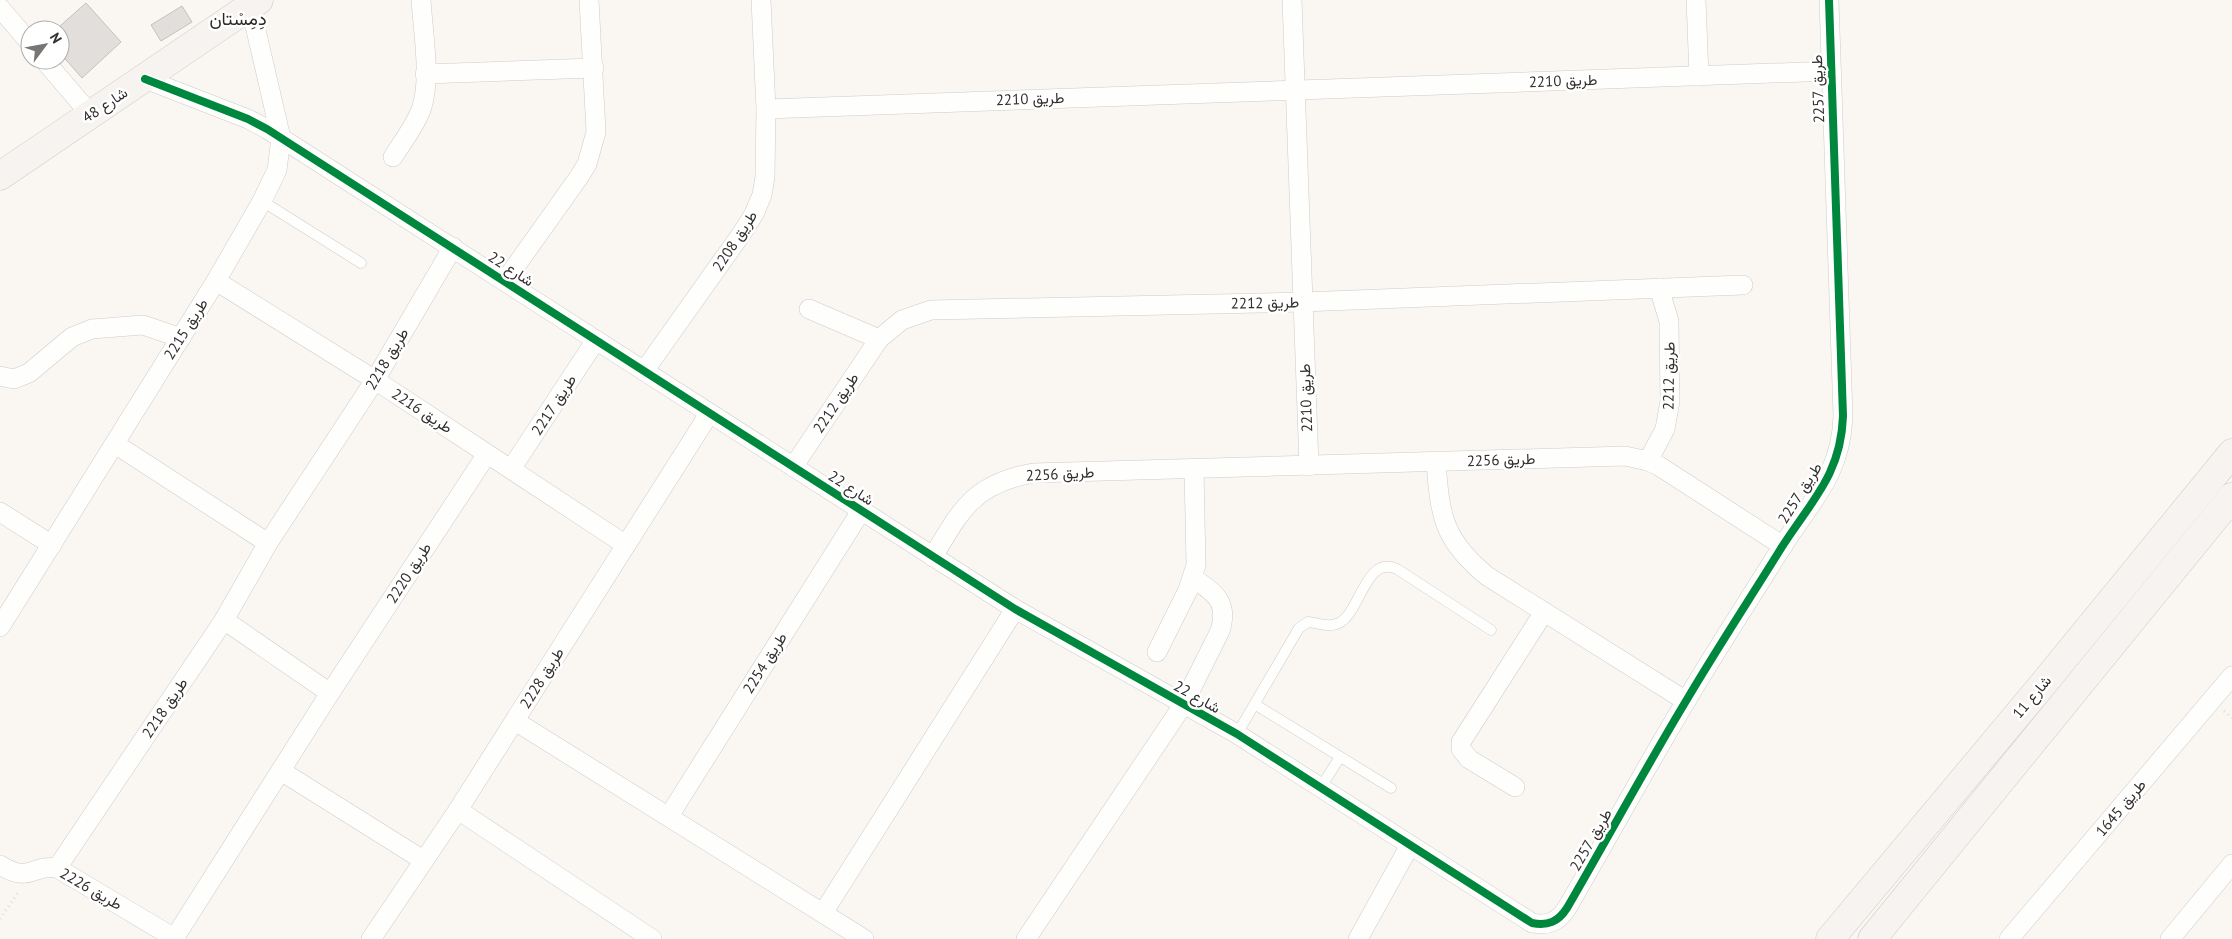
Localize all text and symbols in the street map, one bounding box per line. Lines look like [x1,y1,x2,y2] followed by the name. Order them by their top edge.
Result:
[209,7,267,30] district label: دِمِسْتان
[20,20,70,70] north arrow
[46,29,66,47] text: N
[1807,54,1829,124] street label: طريق 2257
[1528,70,1598,92] street label: طريق 2210
[78,82,132,128] street label: شارع 48
[995,88,1065,110] street label: طريق 2210
[708,207,762,275] street label: طريق 2208
[484,247,538,292] street label: شارع 22
[1231,292,1300,314] street label: طريق 2212
[159,294,213,363] street label: طريق 2215
[361,324,413,394] street label: طريق 2218
[1658,341,1680,410] street label: طريق 2212
[1295,363,1317,433] street label: طريق 2210
[809,369,864,437] street label: طريق 2212
[527,371,581,439] street label: طريق 2217
[388,384,456,438] street label: طريق 2216
[1466,449,1536,471] street label: طريق 2256
[1773,458,1827,527] street label: طريق 2257
[1025,462,1095,486] street label: طريق 2256
[824,466,878,511] street label: شارع 22
[382,539,436,607] street label: طريق 2220
[738,628,792,697] street label: طريق 2254
[515,643,569,712] street label: طريق 2228
[2008,671,2057,723] street label: شارع 11
[138,674,193,742] street label: طريق 2218
[1170,676,1224,719] street label: شارع 22
[2091,775,2151,841] street label: طريق 1645
[1565,805,1617,875] street label: طريق 2257
[56,863,126,915] street label: طريق 2226

